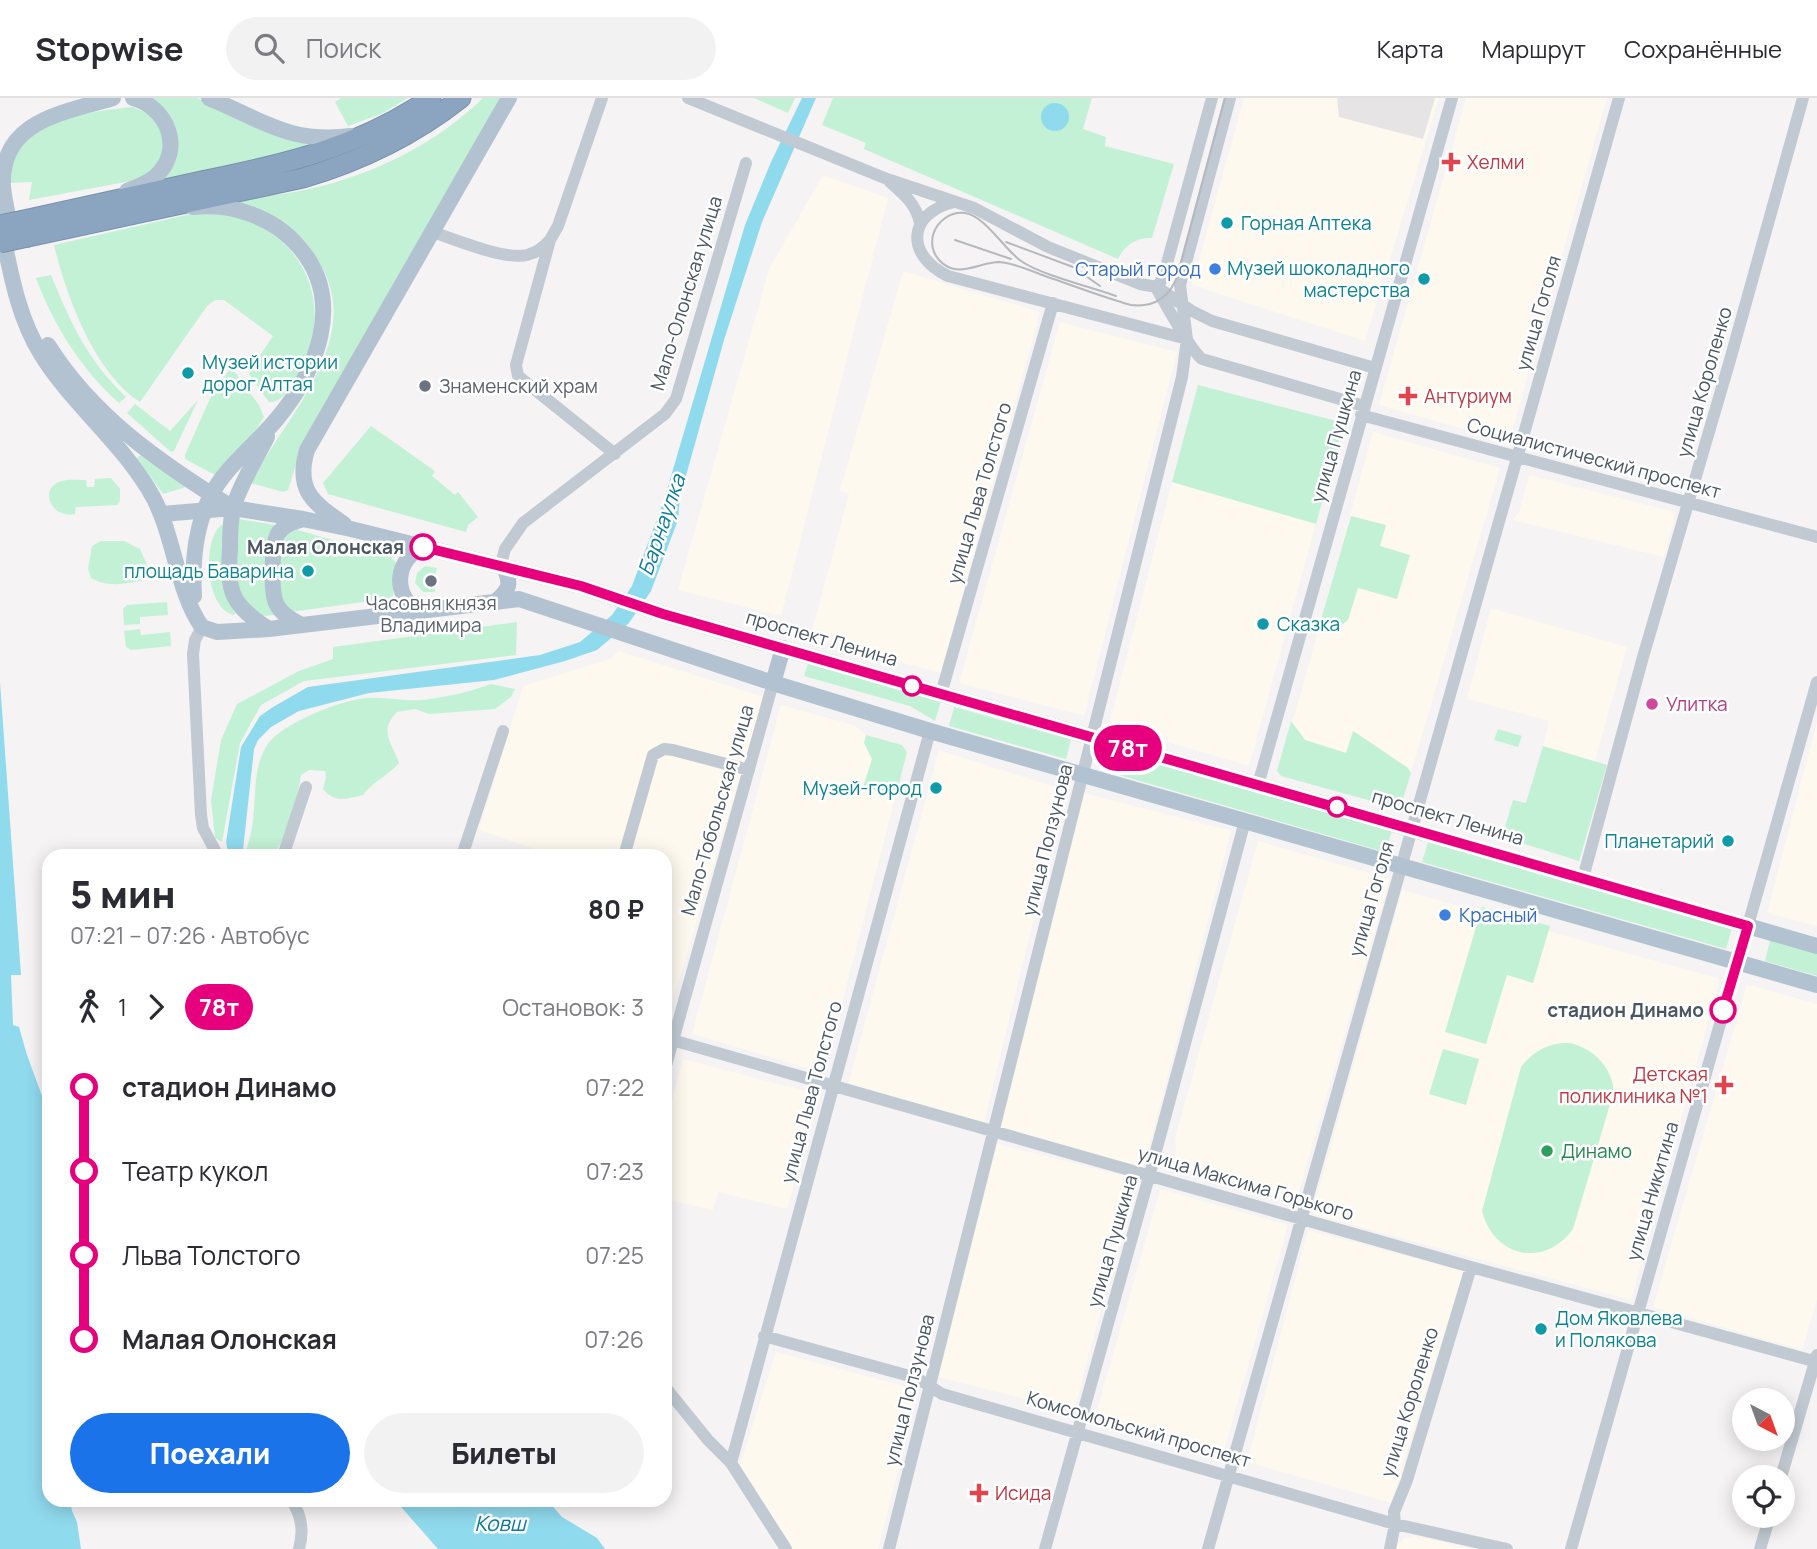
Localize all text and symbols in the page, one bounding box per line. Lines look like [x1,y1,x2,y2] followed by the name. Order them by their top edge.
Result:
[226,17,716,80] search box
[35,26,184,71] text: Stopwise
[250,29,288,67] icon: search
[306,30,381,66] text: Поиск
[1377,32,1444,65] text: Карта
[1482,32,1586,65] text: Маршрут
[1624,32,1782,65] text: Сохранённые
[1467,149,1525,175] place label: Хелми
[1441,152,1461,172] marker: Хелми
[644,192,728,394] street label: Мало-Олонская улица
[1241,210,1372,236] place label: Горная Аптека
[1219,215,1235,231] marker: Горная Аптека
[1509,252,1567,374] street label: улица Гоголя
[1227,255,1410,303] place label: Музей шоколадного мастерства
[1075,256,1201,282] place label: Старый город
[1207,261,1223,277] marker: Старый город
[1416,271,1432,287] marker: Музей шоколадного мастерства
[1670,304,1738,460] street label: улица Короленко
[202,349,338,397] place label: Музей истории дорог Алтая
[180,365,196,381] marker: Музей истории дорог Алтая
[1305,367,1367,505] street label: улица Пушкина
[439,373,598,399] place label: Знаменский храм
[417,378,433,394] marker: Знаменский храм
[1424,383,1512,409] place label: Антуриум
[1398,386,1418,406] marker: Антуриум
[941,399,1017,587] street label: улица Льва Толстого
[1464,412,1724,505] street label: Социалистический проспект
[631,469,692,579] water label: Барнаулка
[247,534,404,560] place label: Малая Олонская
[410,534,436,560] marker: Малая Олонская
[124,558,294,584] place label: площадь Баварина
[300,563,316,579] marker: площадь Баварина
[423,573,439,589] marker: Часовня князя Владимира
[365,590,497,638] place label: Часовня князя Владимира
[743,604,901,672] street label: проспект Ленина
[1277,611,1340,637] place label: Сказка
[1255,616,1271,632] marker: Сказка
[902,676,922,696] unlabelled marker
[1666,691,1728,717] place label: Улитка
[1644,696,1660,712] marker: Улитка
[674,702,760,918] street label: Мало-Тобольская улица
[1088,725,1168,771] line badge: 78т
[1108,731,1148,764] text: 78т
[1016,761,1078,919] street label: улица Ползунова
[803,775,922,801] place label: Музей-город
[928,780,944,796] marker: Музей-город
[1369,783,1527,851] street label: проспект Ленина
[1327,797,1347,817] unlabelled marker
[1604,828,1714,854] place label: Планетарий
[1720,833,1736,849] marker: Планетарий
[1342,838,1400,960] street label: улица Гоголя
[70,867,176,919] text: 5 мин
[588,891,644,927] text: 80 ₽
[1459,902,1537,928] place label: Красный
[1437,907,1453,923] marker: Красный
[70,919,310,951] text: 07:21 – 07:26 · Автобус
[70,988,108,1026] icon: walk
[137,988,175,1026] icon: forward
[199,990,239,1023] text: 78т
[118,991,127,1023] text: 1
[502,991,644,1023] text: Остановок: 3
[1547,997,1704,1023] place label: стадион Динамо
[1710,997,1736,1023] marker: стадион Динамо
[774,998,848,1186] street label: улица Льва Толстого
[1559,1061,1708,1109] place label: Детская поликлиника №1
[122,1069,337,1105] text: стадион Динамо
[585,1071,644,1103] text: 07:22
[1714,1075,1734,1095] marker: Детская поликлиника №1
[1620,1118,1684,1264] street label: улица Никитина
[1561,1138,1632,1164] place label: Динамо
[1135,1140,1357,1226] street label: улица Максима Горького
[1539,1143,1555,1159] marker: Динамо
[122,1153,268,1189] text: Театр кукол
[586,1155,644,1187] text: 07:23
[1081,1172,1143,1310] street label: улица Пушкина
[122,1237,301,1273] text: Льва Толстого
[585,1239,644,1271] text: 07:25
[1555,1305,1683,1353] place label: Дом Яковлева и Полякова
[878,1311,940,1469] street label: улица Ползунова
[122,1321,337,1357] text: Малая Олонская
[1533,1321,1549,1337] marker: Дом Яковлева и Полякова
[584,1323,644,1355] text: 07:26
[1374,1324,1444,1480] street label: улица Короленко
[1024,1385,1254,1474] street label: Комсомольский проспект
[1732,1388,1796,1451] north arrow
[1732,1388,1795,1528] map controls
[70,1413,350,1493] button: Поехали
[364,1413,644,1493] button: Билеты
[1732,1465,1795,1528] button: locate
[995,1480,1051,1506] place label: Исида
[969,1483,989,1503] marker: Исида
[474,1509,528,1537] water label: Ковш

